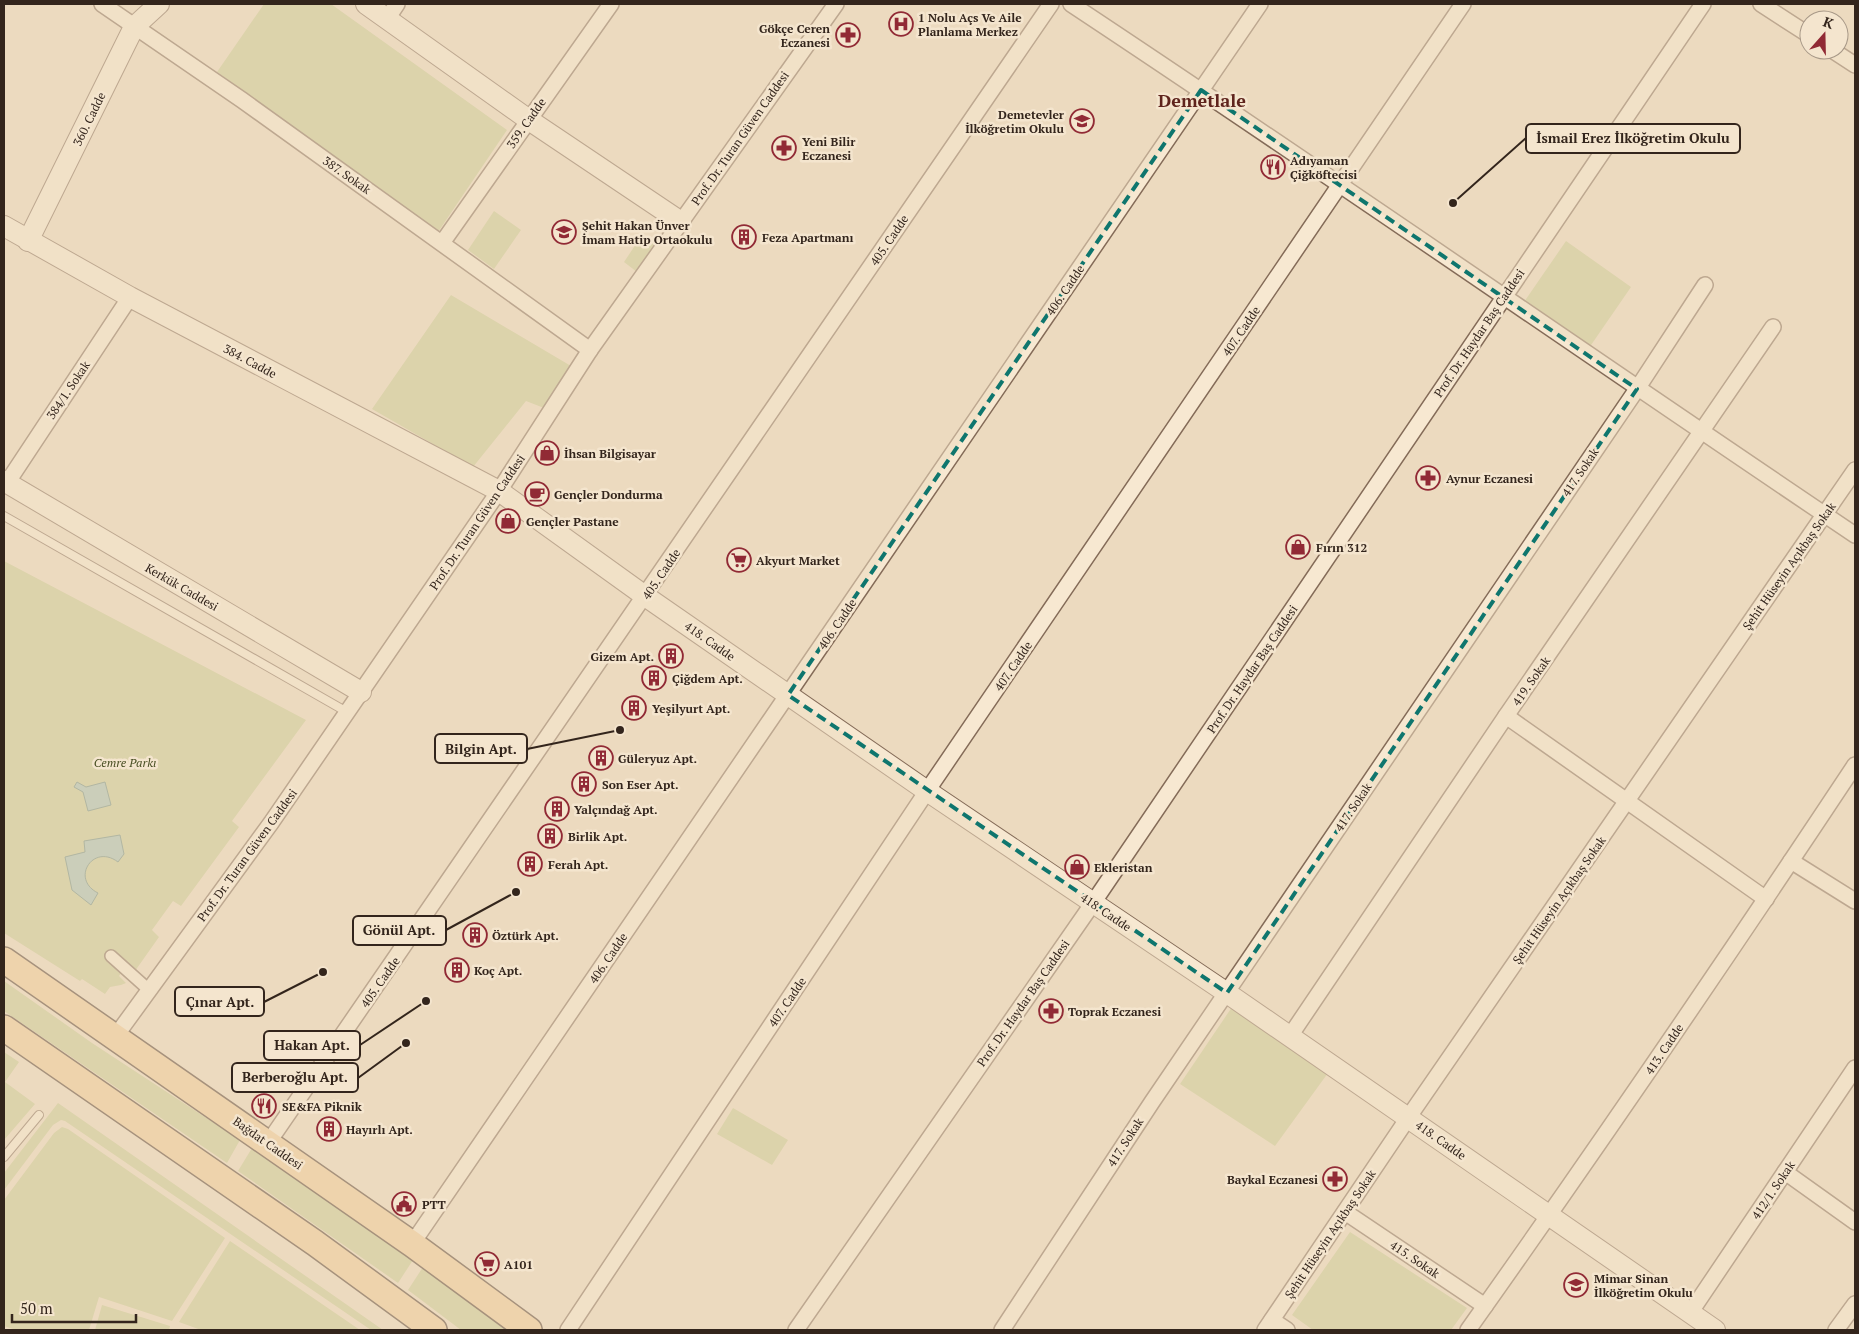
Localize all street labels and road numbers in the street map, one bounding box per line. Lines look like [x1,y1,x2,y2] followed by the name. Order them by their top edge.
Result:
[688,68,792,208] street label: Prof. Dr. Turan Güven Caddesi
[70,90,108,148] street label: 360. Cadde
[503,95,549,151] street label: 359. Cadde
[320,153,375,197] street label: 387. Sokak
[867,212,911,268] street label: 405. Cadde
[1043,262,1087,318] street label: 406. Cadde
[1430,266,1528,400] street label: Prof. Dr. Haydar Baş Caddesi
[1219,303,1263,359] street label: 407. Cadde
[221,341,279,381] street label: 384. Cadde
[43,357,93,422] street label: 384/1. Sokak
[1558,444,1602,499] street label: 417. Sokak
[426,451,528,593] street label: Prof. Dr. Turan Güven Caddesi
[1739,499,1839,633] street label: Şehit Hüseyin Açıkbaş Sokak
[639,546,683,602] street label: 405. Cadde
[143,560,222,614] street label: Kerkük Caddesi
[815,596,859,652] street label: 406. Cadde
[1203,602,1301,736] street label: Prof. Dr. Haydar Baş Caddesi
[682,618,738,664] street label: 418. Cadde
[991,638,1035,694] street label: 407. Cadde
[1509,653,1554,708] street label: 419. Sokak
[1331,779,1375,834] street label: 417. Sokak
[194,786,300,924] street label: Prof. Dr. Turan Güven Caddesi
[1509,833,1609,967] street label: Şehit Hüseyin Açıkbaş Sokak
[1078,890,1134,934] street label: 418. Cadde
[586,930,630,986] street label: 406. Cadde
[973,936,1073,1069] street label: Prof. Dr. Haydar Baş Caddesi
[357,954,403,1010] street label: 405. Cadde
[765,974,809,1030] street label: 407. Cadde
[1642,1021,1686,1077] street label: 413. Cadde
[230,1113,306,1173] street label: Bağdat Caddesi
[1104,1114,1147,1169] street label: 417. Sokak
[1413,1117,1469,1163] street label: 418. Cadde
[1748,1157,1798,1222] street label: 412/1. Sokak
[1281,1166,1379,1301] street label: Şehit Hüseyin Açıkbaş Sokak
[1387,1237,1443,1281] street label: 415. Sokak

